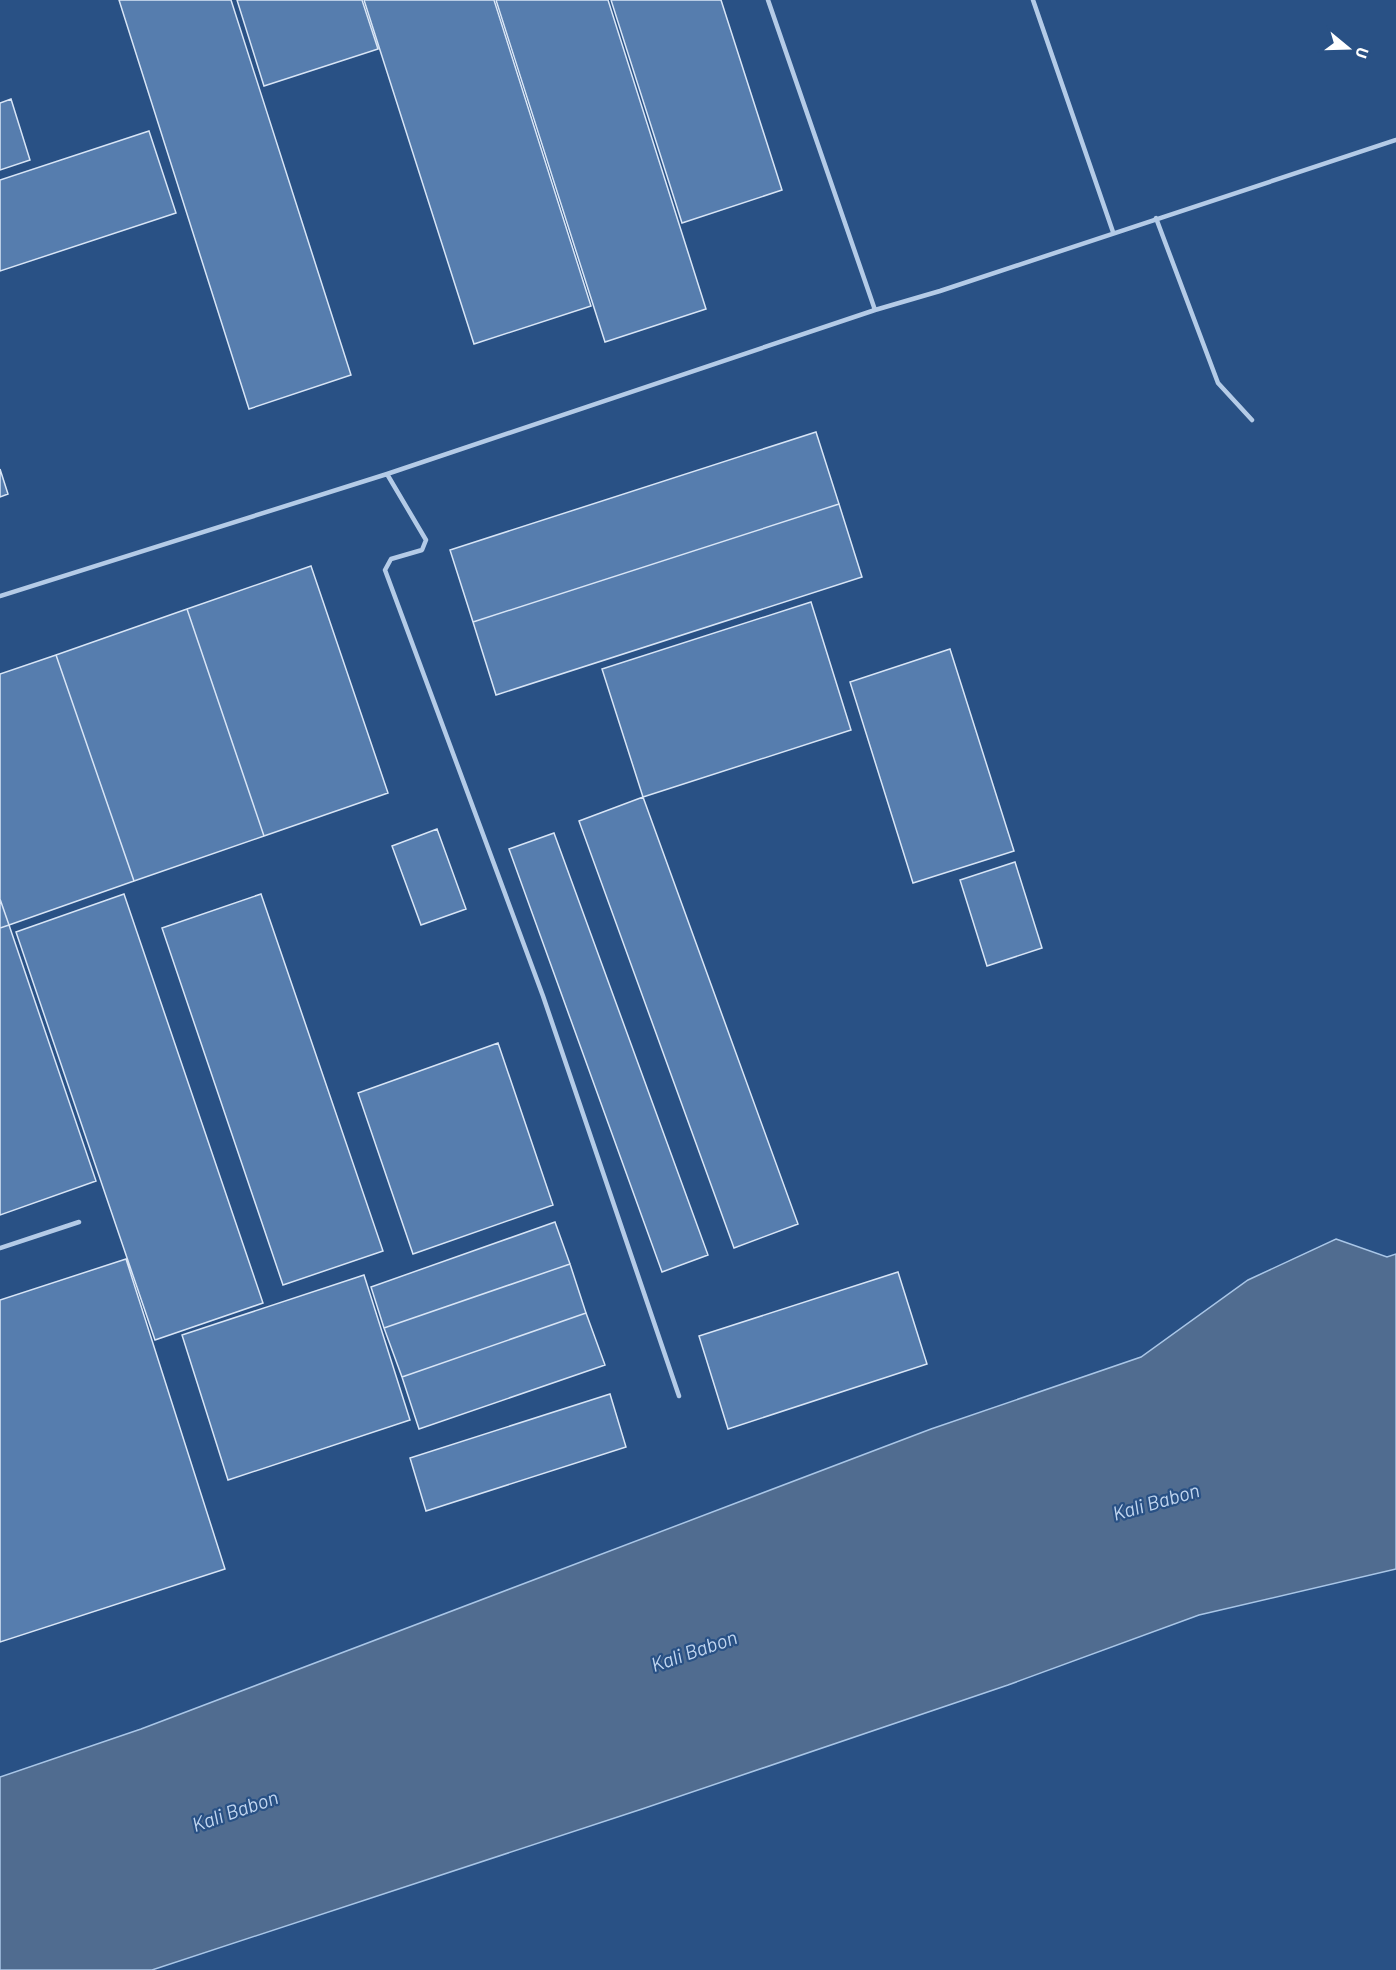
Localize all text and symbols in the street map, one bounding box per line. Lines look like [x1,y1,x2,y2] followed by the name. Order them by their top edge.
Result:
[1318,18,1378,78] north arrow
[1352,45,1373,61] text: U
[1109,1477,1202,1525] water label: Kali Babon
[648,1624,740,1676] water label: Kali Babon
[189,1784,281,1836] water label: Kali Babon

